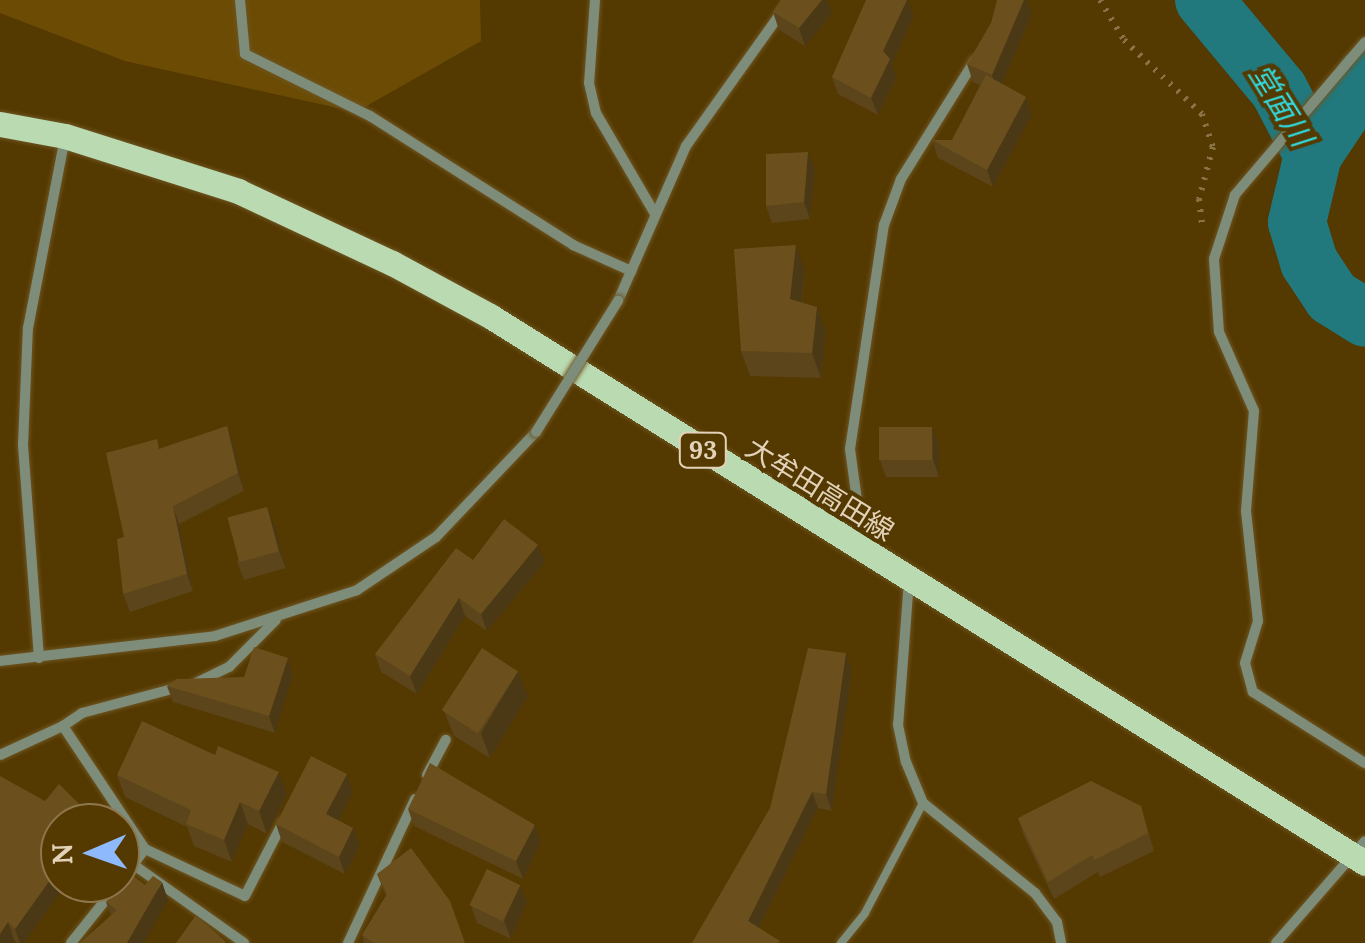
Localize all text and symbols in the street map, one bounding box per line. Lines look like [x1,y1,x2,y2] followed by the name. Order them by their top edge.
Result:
[1242,57,1320,153] water label: 堂面川
[678,430,728,470] road number: 93
[740,430,900,548] street label: 大牟田高田線
[40,803,140,903] north arrow
[44,843,80,865] text: N

